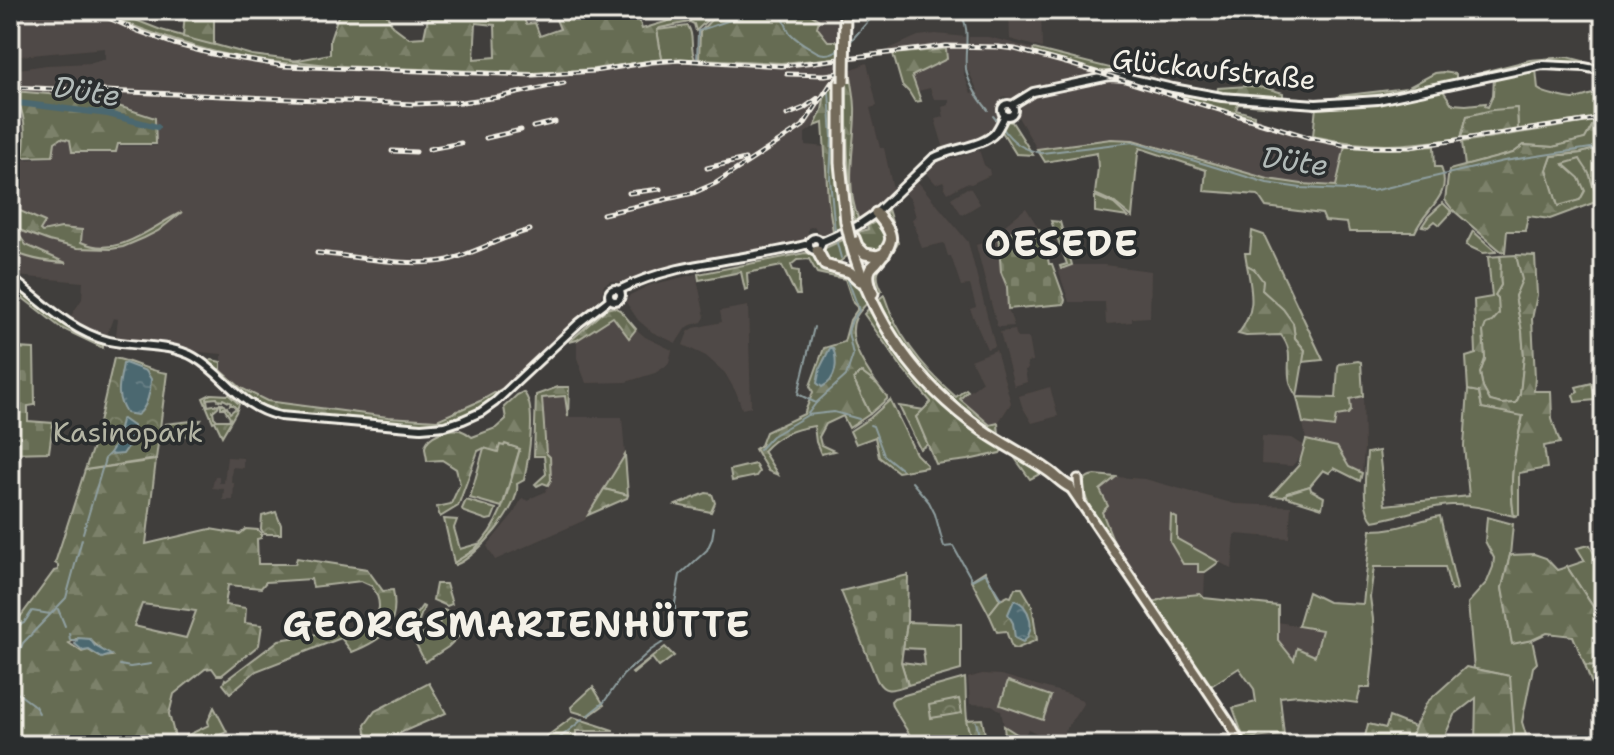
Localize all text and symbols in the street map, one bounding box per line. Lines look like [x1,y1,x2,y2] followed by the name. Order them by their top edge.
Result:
[1110,39,1318,99] street label: Glückaufstraße
[51,66,123,116] water label: Düte
[1259,136,1331,186] water label: Düte
[984,219,1140,268] district label: OESEDE
[53,413,203,451] park label: Kasinopark
[283,600,751,649] district label: GEORGSMARIENHÜTTE

